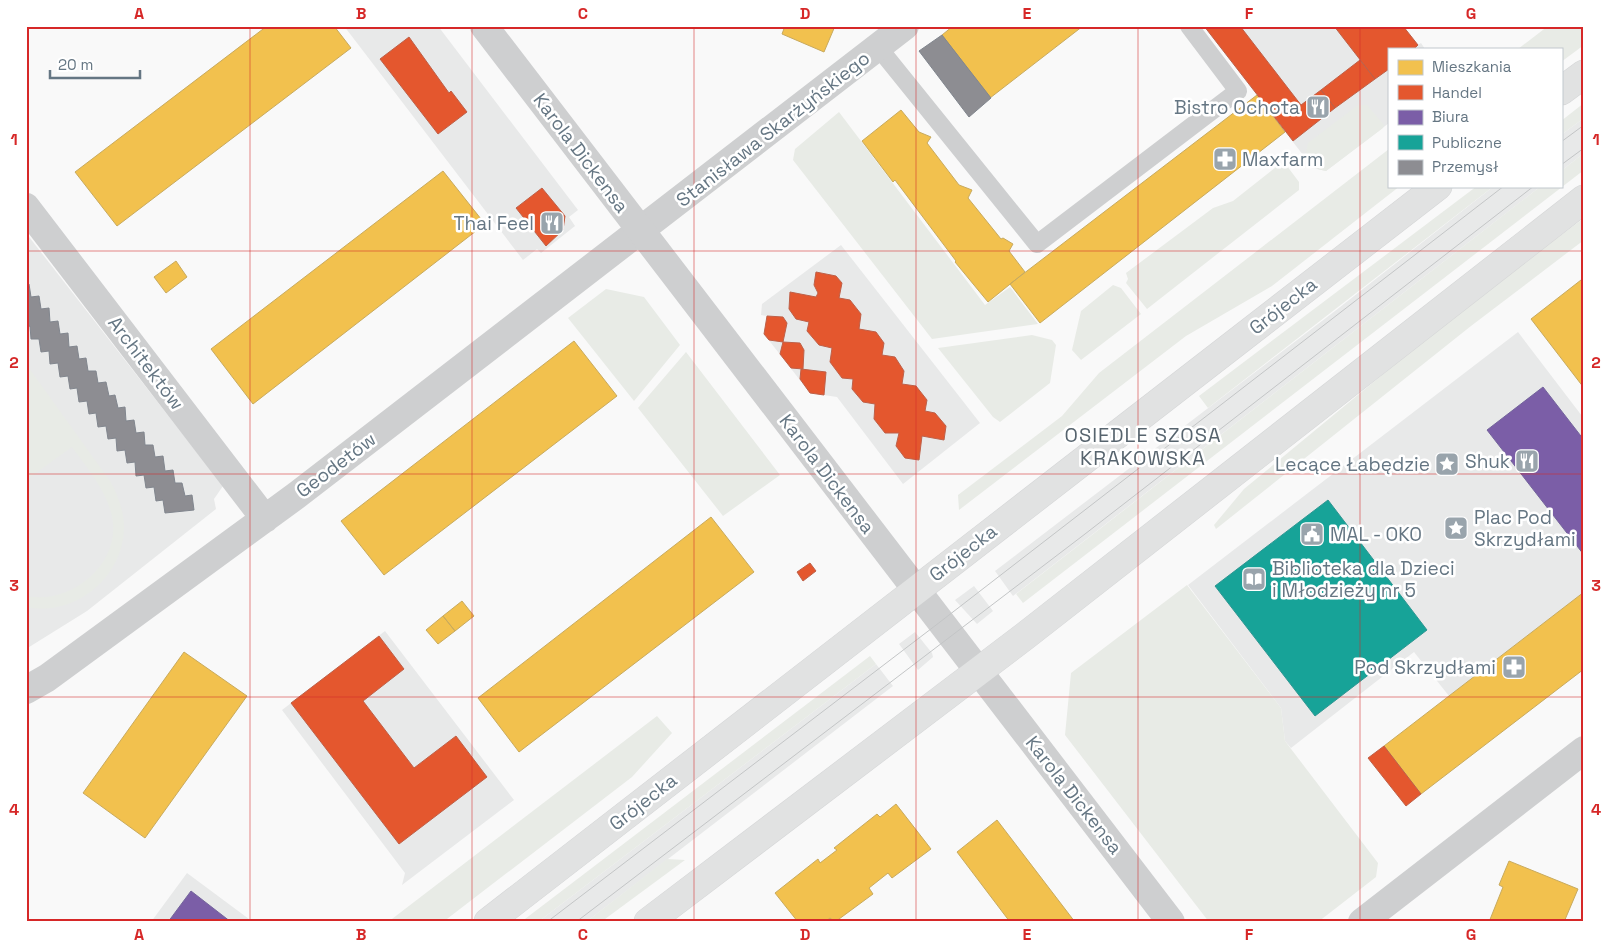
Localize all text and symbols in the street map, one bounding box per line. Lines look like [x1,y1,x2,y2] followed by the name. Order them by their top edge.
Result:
[134,3,144,24] text: A
[356,3,366,24] text: B
[578,3,588,24] text: C
[800,3,810,24] text: D
[1023,3,1032,24] text: E
[1245,3,1254,24] text: F
[1466,3,1476,24] text: G
[671,46,875,212] street label: Stanisława Skarżyńskiego
[50,48,140,80] scale bar
[1388,48,1562,188] legend
[58,55,93,74] text: 20 m
[1432,57,1512,76] text: Mieszkania
[1432,83,1482,102] text: Handel
[528,88,634,218] street label: Karola Dickensa
[1305,94,1331,120] restaurant icon: Bistro Ochota
[1174,95,1300,120] place label: Bistro Ochota
[1432,107,1469,126] text: Biura
[10,129,18,150] text: 1
[1592,129,1600,150] text: 1
[1432,133,1502,152] text: Publiczne
[1212,146,1238,172] pharmacy icon: Maxfarm
[1242,147,1323,172] place label: Maxfarm
[1432,157,1499,176] text: Przemysł
[539,210,565,236] restaurant icon: Thai Feel
[453,211,534,236] place label: Thai Feel
[1244,272,1322,340] street label: Grójecka
[102,311,190,415] street label: Architektów
[9,352,19,373] text: 2
[1591,352,1601,373] text: 2
[774,409,880,539] street label: Karola Dickensa
[1065,422,1221,471] district label: OSIEDLE SZOSA KRAKOWSKA
[291,427,381,503] street label: Geodetów
[1514,448,1540,474] restaurant icon: Shuk
[1465,449,1510,474] place label: Shuk
[1434,451,1460,477] place icon: Lecące Łabędzie
[1275,452,1430,477] place label: Lecące Łabędzie
[1474,505,1576,552] place label: Plac Pod Skrzydłami
[1443,515,1469,541] place icon: Plac Pod Skrzydłami
[924,519,1002,587] street label: Grójecka
[1299,521,1325,547] public building icon: MAL - OKO
[1330,522,1422,547] place label: MAL - OKO
[1272,556,1455,603] place label: Biblioteka dla Dzieci i Młodzieży nr 5
[1241,566,1267,592] library icon: Biblioteka dla Dzieci i Młodzieży nr 5
[9,575,19,596] text: 3
[1591,575,1601,596] text: 3
[1501,654,1527,680] pharmacy icon: Pod Skrzydłami
[1354,655,1496,680] place label: Pod Skrzydłami
[1020,731,1128,859] street label: Karola Dickensa
[604,768,682,836] street label: Grójecka
[9,799,19,820] text: 4
[1591,799,1601,820] text: 4
[134,924,144,945] text: A
[356,924,366,945] text: B
[578,924,588,945] text: C
[800,924,810,945] text: D
[1023,924,1032,945] text: E
[1245,924,1254,945] text: F
[1466,924,1476,945] text: G

